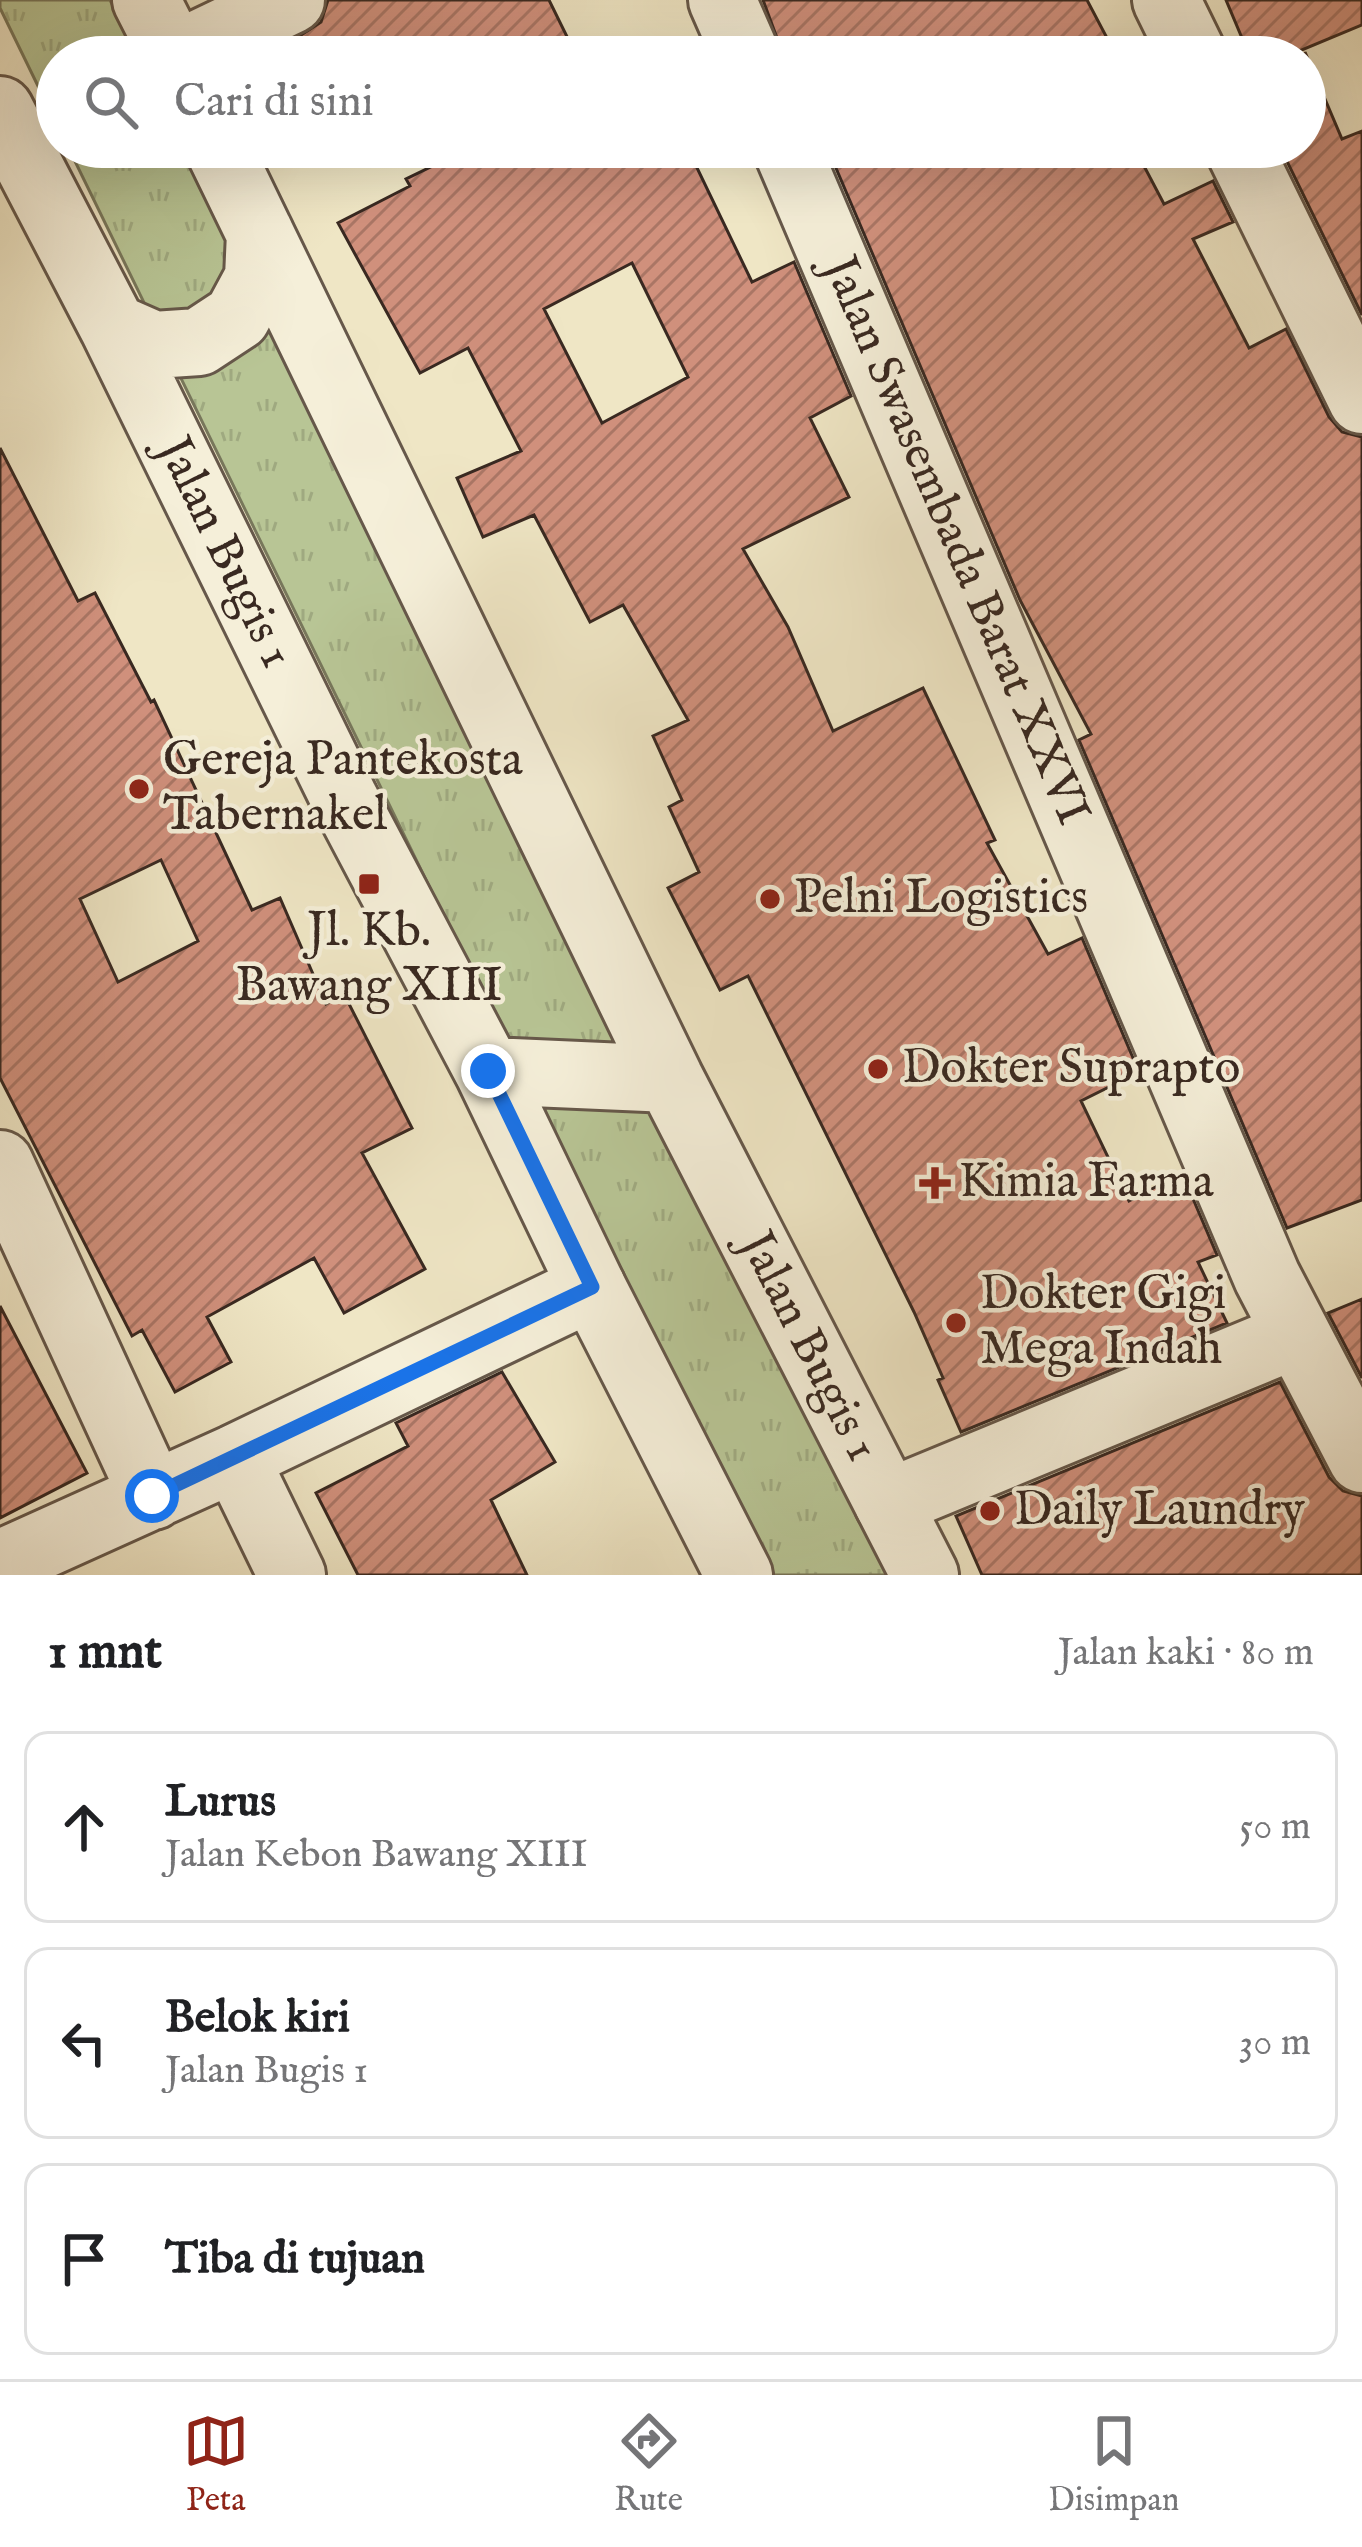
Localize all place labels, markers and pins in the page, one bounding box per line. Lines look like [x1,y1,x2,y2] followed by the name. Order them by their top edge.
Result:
[163,731,523,846] place label: Gereja Pantekosta Tabernakel
[126,776,152,802] marker: Gereja Pantekosta Tabernakel
[794,869,1088,929] place label: Pelni Logistics
[356,871,382,897] marker: Jl. Kb. Bawang XIII
[757,886,783,912] marker: Pelni Logistics
[236,902,502,1017] place label: Jl. Kb. Bawang XIII
[902,1039,1240,1099] place label: Dokter Suprapto
[865,1056,891,1082] marker: Dokter Suprapto
[959,1153,1214,1213] place label: Kimia Farma
[922,1170,948,1196] marker: Kimia Farma
[980,1265,1226,1380] place label: Dokter Gigi Mega Indah
[943,1310,969,1336] marker: Dokter Gigi Mega Indah
[1014,1481,1305,1541] place label: Daily Laundry
[977,1498,1003,1524] marker: Daily Laundry

